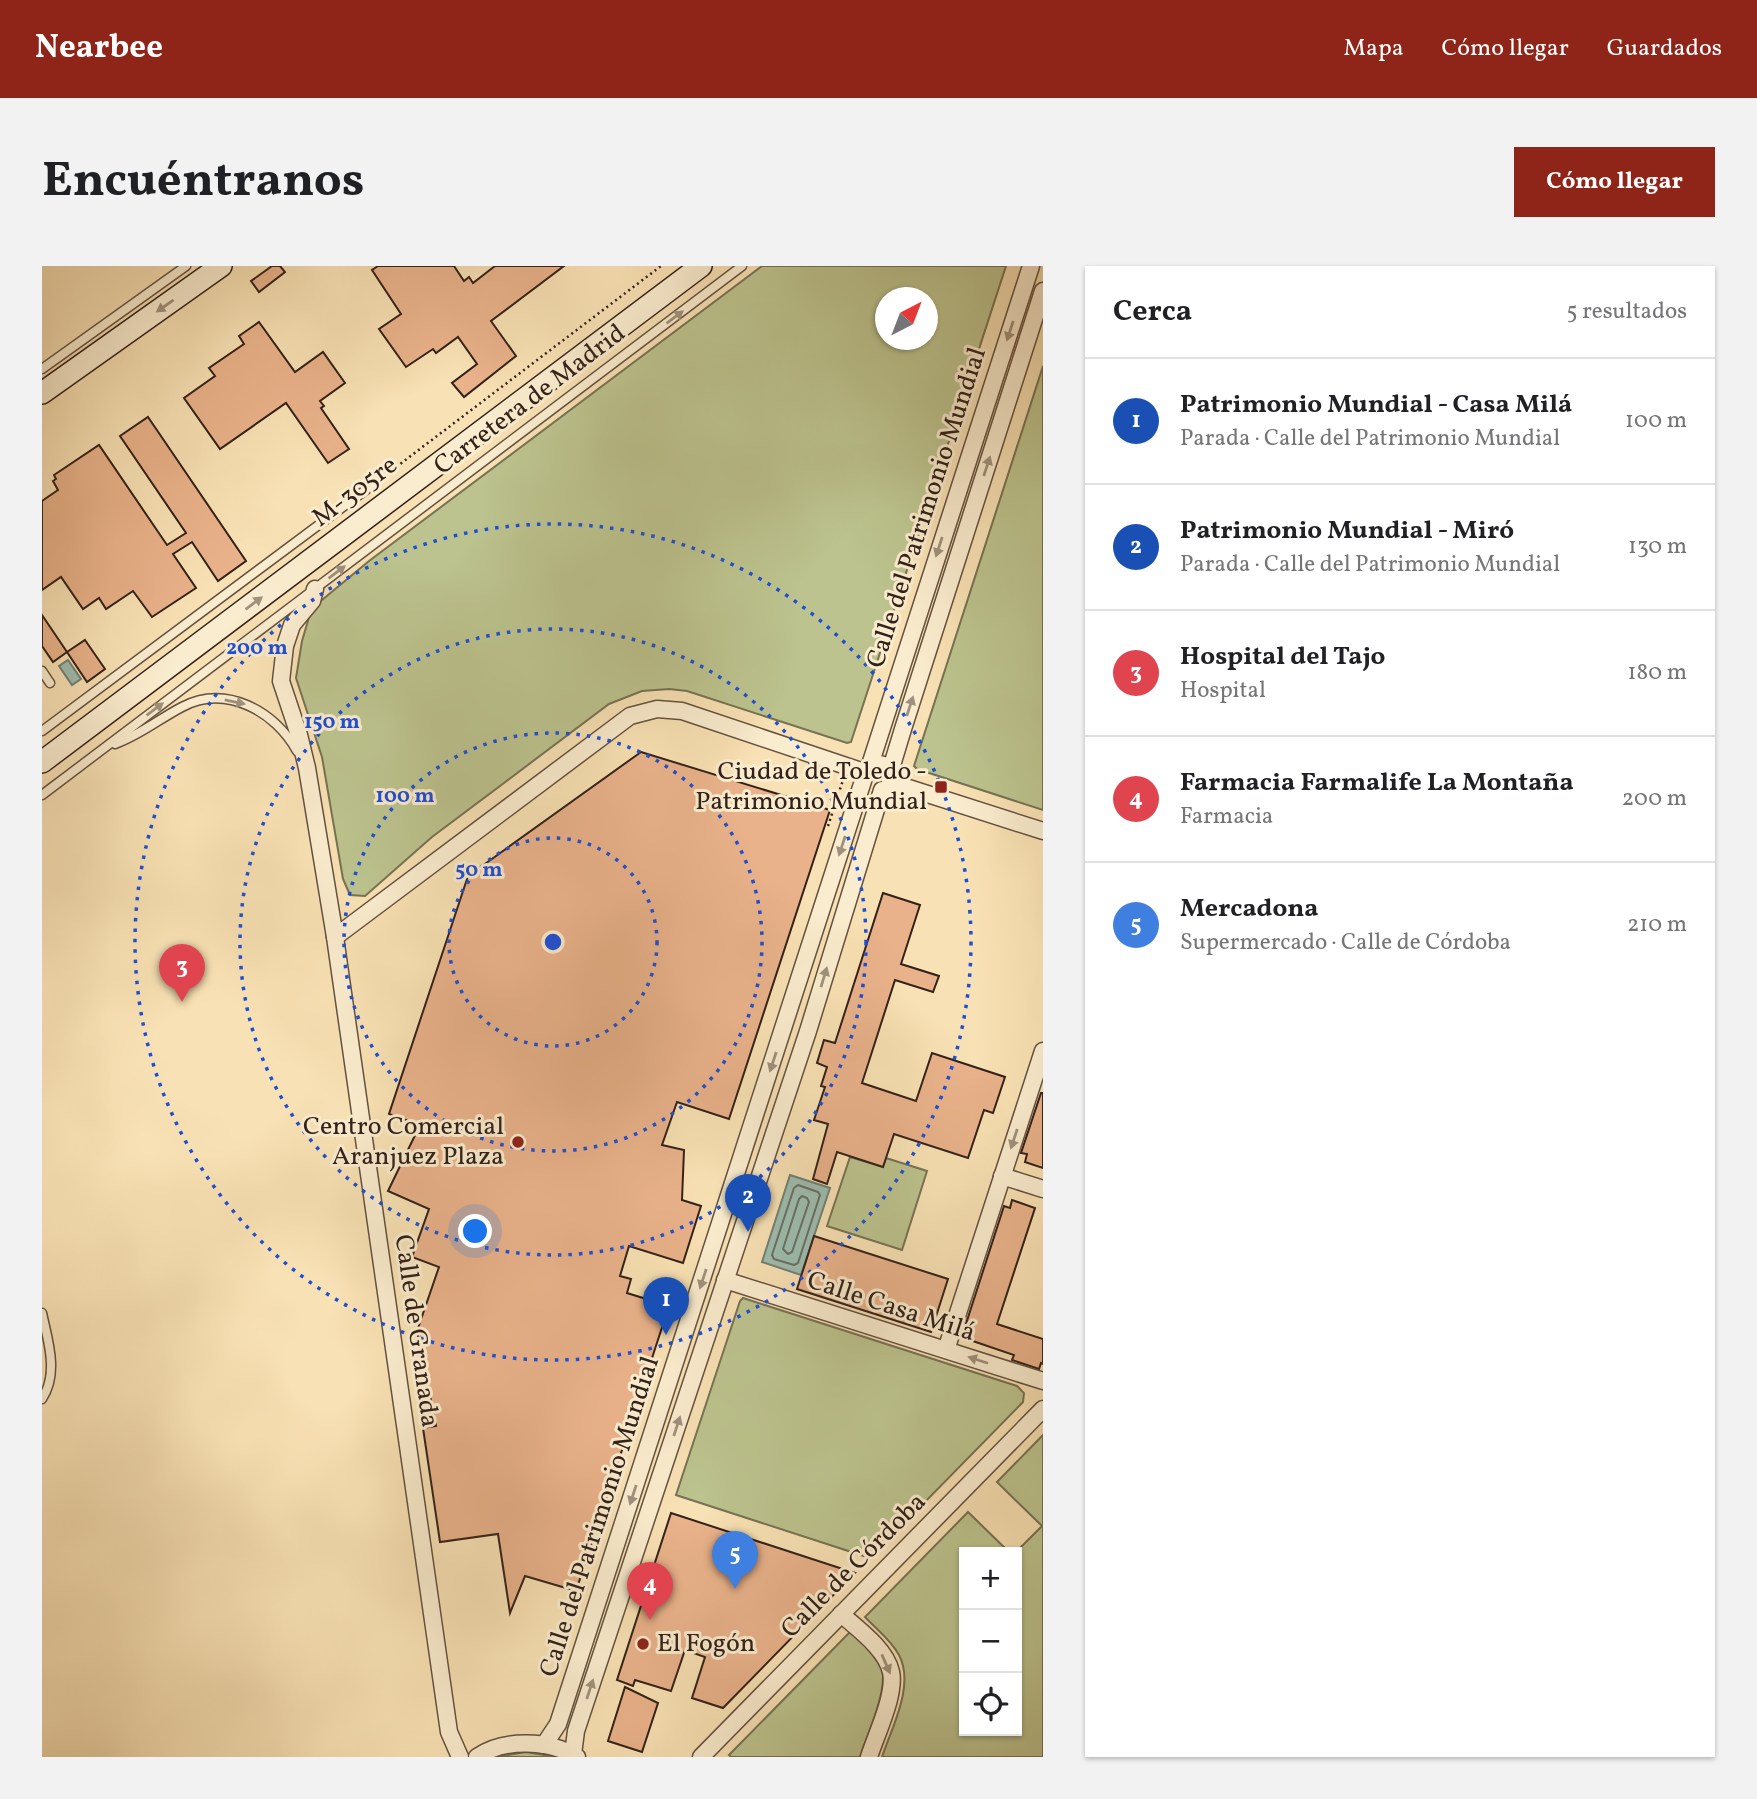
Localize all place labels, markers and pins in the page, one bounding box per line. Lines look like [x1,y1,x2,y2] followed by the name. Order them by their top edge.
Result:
[695,754,927,820] place label: Ciudad de Toledo - Patrimonio Mundial
[933,779,949,795] marker: Ciudad de Toledo - Patrimonio Mundial
[541,930,565,954] centre of rings
[159,944,205,1002] pin: 3
[303,1109,504,1175] place label: Centro Comercial Aranjuez Plaza
[510,1134,526,1150] marker: Centro Comercial Aranjuez Plaza
[725,1174,771,1232] pin: 2
[643,1277,689,1335] pin: 1
[712,1531,758,1589] pin: 5
[627,1562,673,1620] pin: 4
[657,1626,755,1662] place label: El Fogón
[635,1636,651,1652] marker: El Fogón

